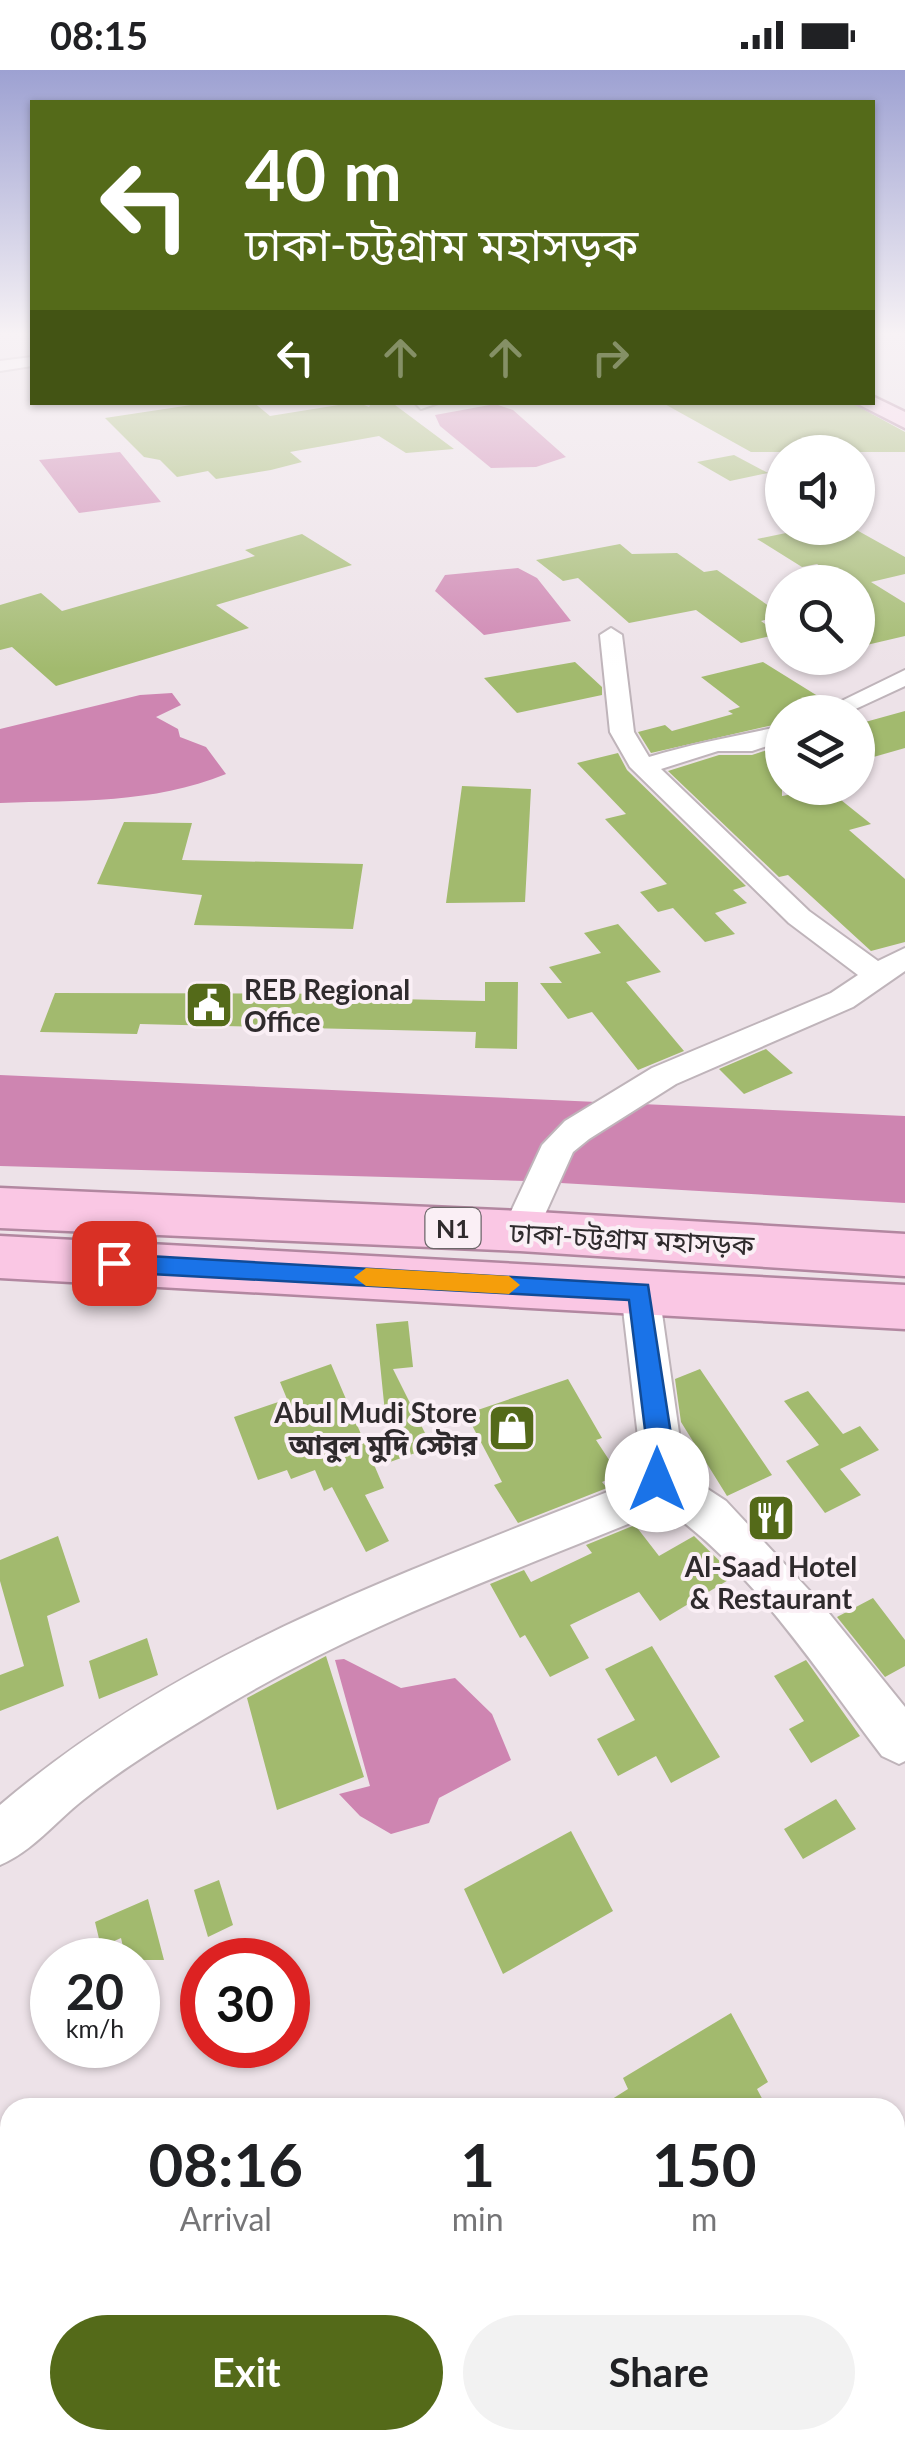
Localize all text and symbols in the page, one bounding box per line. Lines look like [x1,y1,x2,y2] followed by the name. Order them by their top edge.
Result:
[50,12,148,58] text: 08:15
[245,132,402,216] text: 40 m
[80,140,210,270] icon: left
[245,217,638,271] text: ঢাকা-চট্টগ্রাম মহাসড়ক
[268,330,323,385] icon: left
[373,330,428,385] icon: ahead
[478,330,533,385] icon: ahead
[583,330,638,385] icon: right
[765,435,875,805] map controls
[765,435,875,545] button: sound
[765,565,875,675] button: search
[765,695,875,805] button: layers
[244,972,410,1038] place label: REB Regional Office
[183,979,235,1031] public building icon: REB Regional Office
[426,1208,480,1248] road number: N1
[508,1215,755,1261] street label: ঢাকা-চট্টগ্রাম মহাসড়ক
[72,1221,157,1306] pin
[87,1236,142,1291] icon: arrive
[273,1395,478,1463] place label: Abul Mudi Store আবুল মুদি স্টোর
[486,1402,538,1454] shop icon: Abul Mudi Store আবুল মুদি স্টোর
[605,1428,709,1532] position arrow
[745,1492,797,1544] restaurant icon: Al-Saad Hotel & Restaurant
[684,1549,857,1615] place label: Al-Saad Hotel & Restaurant
[180,1938,310,2068] speed limit sign: 30
[66,1961,124,2021] text: 20
[66,2013,124,2043] text: km/h
[149,2128,303,2200] text: 08:16
[460,2128,495,2200] text: 1
[652,2128,756,2200] text: 150
[180,2199,272,2238] text: Arrival
[452,2199,504,2238] text: min
[691,2199,717,2238] text: m
[50,2315,443,2430] button: Exit
[463,2315,855,2430] button: Share

